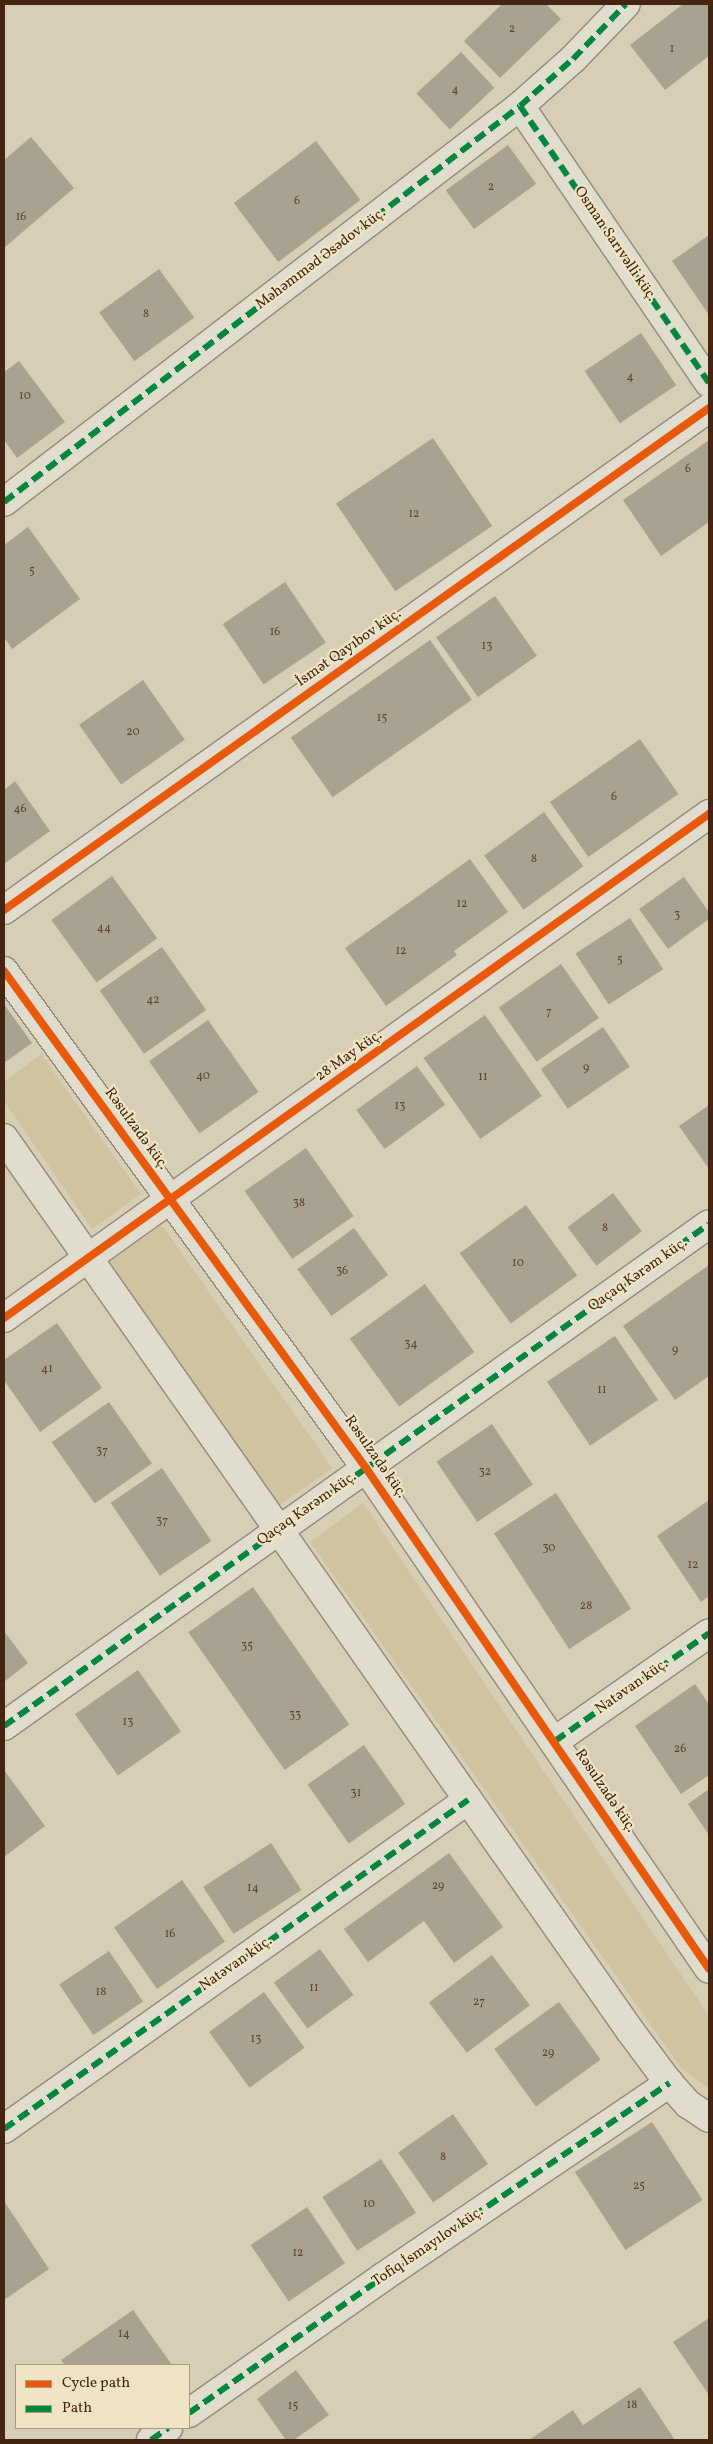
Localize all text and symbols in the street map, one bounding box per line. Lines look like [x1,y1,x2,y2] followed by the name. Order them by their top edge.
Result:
[509,23,515,37] house number: 2
[670,43,674,57] house number: 1
[451,84,459,98] house number: 4
[488,181,494,195] house number: 2
[570,183,660,305] street label: Osman Sarıvəlli küç.
[294,195,300,209] house number: 6
[252,204,390,314] street label: Məhəmməd Əsədov küç.
[16,211,26,225] house number: 16
[143,308,149,322] house number: 8
[626,371,634,385] house number: 4
[19,390,31,404] house number: 10
[685,463,691,477] house number: 6
[408,508,420,522] house number: 12
[29,565,35,579] house number: 5
[293,605,405,691] street label: İsmət Qayıbov küç.
[270,626,280,640] house number: 16
[482,640,492,654] house number: 13
[377,712,387,726] house number: 15
[126,726,140,740] house number: 20
[611,791,617,805] house number: 6
[13,803,27,817] house number: 46
[531,853,537,867] house number: 8
[456,898,468,912] house number: 12
[674,909,680,923] house number: 3
[97,922,111,936] house number: 44
[395,945,407,959] house number: 12
[617,954,623,968] house number: 5
[146,994,160,1008] house number: 42
[546,1006,552,1020] house number: 7
[312,1026,386,1086] street label: 28 May küç.
[583,1062,589,1076] house number: 9
[196,1070,210,1084] house number: 40
[478,1071,488,1085] house number: 11
[100,1085,172,1173] street label: Rəsulzadə küç.
[395,1100,405,1114] house number: 13
[293,1197,305,1211] house number: 38
[602,1222,608,1236] house number: 8
[585,1234,691,1316] street label: Qaçaq Kərəm küç.
[512,1257,524,1271] house number: 10
[336,1265,348,1279] house number: 36
[404,1338,418,1352] house number: 34
[672,1344,678,1358] house number: 9
[41,1363,53,1377] house number: 41
[597,1384,607,1398] house number: 11
[340,1412,410,1502] street label: Rəsulzadə küç.
[96,1445,108,1459] house number: 37
[479,1466,491,1480] house number: 32
[254,1468,360,1550] street label: Qaçaq Kərəm küç.
[156,1515,168,1529] house number: 37
[542,1542,556,1556] house number: 30
[687,1559,699,1573] house number: 12
[580,1600,592,1614] house number: 28
[241,1640,253,1654] house number: 35
[592,1655,672,1719] street label: Natəvan küç.
[289,1709,301,1723] house number: 33
[123,1716,133,1730] house number: 13
[674,1743,686,1757] house number: 26
[570,1746,640,1836] street label: Rəsulzadə küç.
[351,1787,361,1801] house number: 31
[432,1880,444,1894] house number: 29
[247,1882,259,1896] house number: 14
[165,1928,175,1942] house number: 16
[196,1932,276,1996] street label: Natəvan küç.
[309,1982,319,1996] house number: 11
[96,1986,106,2000] house number: 18
[473,1996,485,2010] house number: 27
[251,2033,261,2047] house number: 13
[542,2047,554,2061] house number: 29
[440,2151,446,2165] house number: 8
[633,2180,645,2194] house number: 25
[363,2198,375,2212] house number: 10
[369,2203,487,2291] street label: Tofiq İsmayılov küç.
[292,2247,304,2261] house number: 12
[118,2328,130,2342] house number: 14
[15,2364,190,2429] legend
[62,2373,130,2394] text: Cycle path
[62,2398,92,2419] text: Path
[627,2399,637,2413] house number: 18
[288,2400,298,2414] house number: 15

